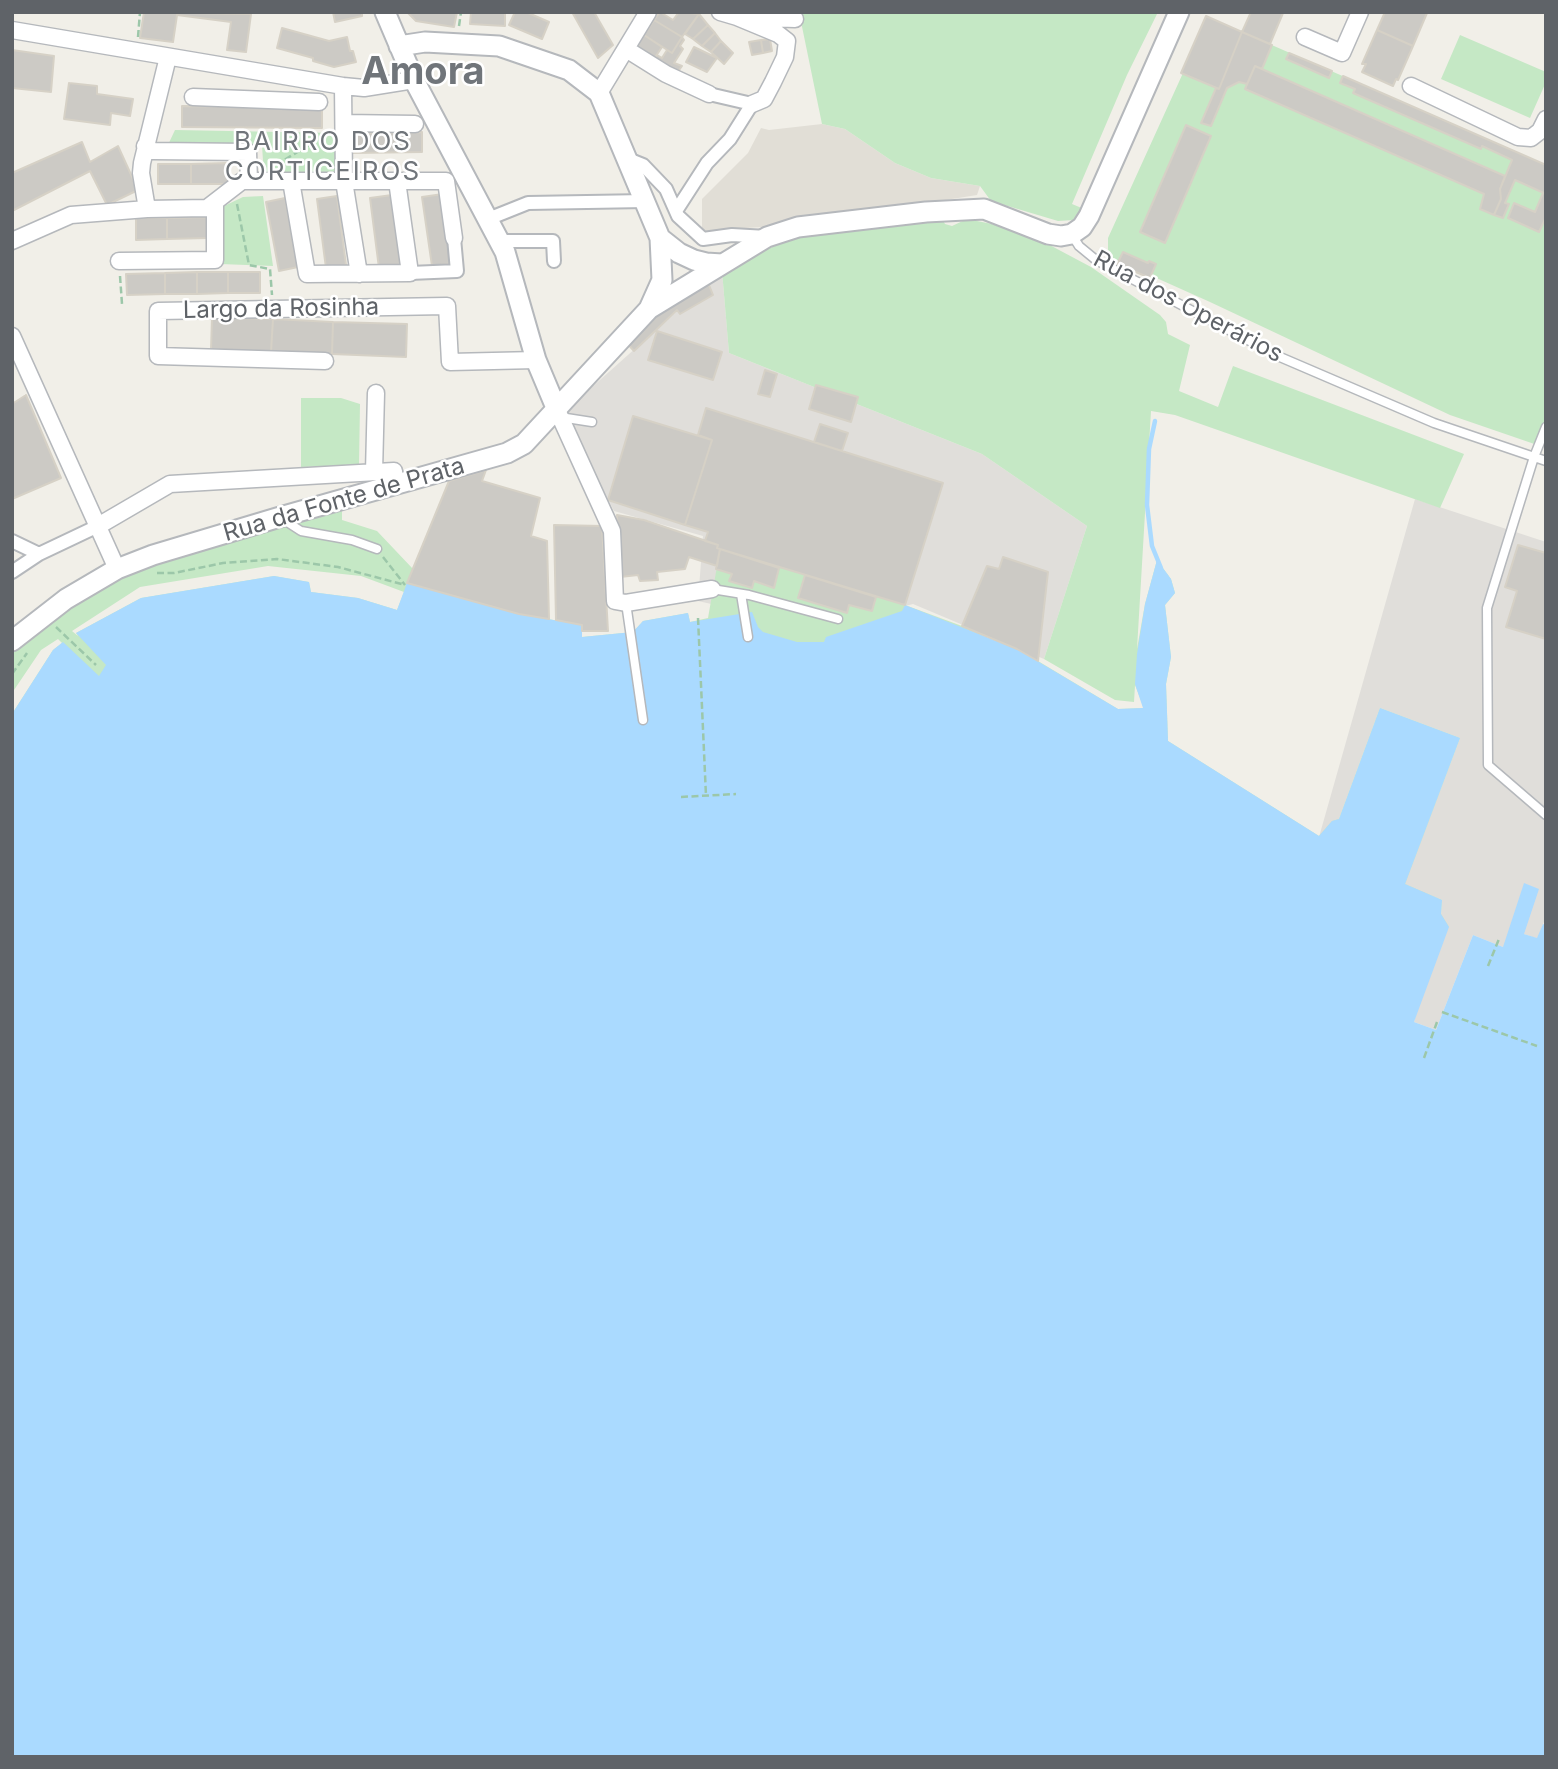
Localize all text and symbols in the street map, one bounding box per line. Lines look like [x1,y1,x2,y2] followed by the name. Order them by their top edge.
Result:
[361,50,485,96] district label: Amora
[226,126,420,188] district label: BAIRRO DOS CORTICEIROS
[1088,245,1288,369] street label: Rua dos Operários
[183,293,379,325] street label: Largo da Rosinha
[220,452,468,548] street label: Rua da Fonte de Prata

